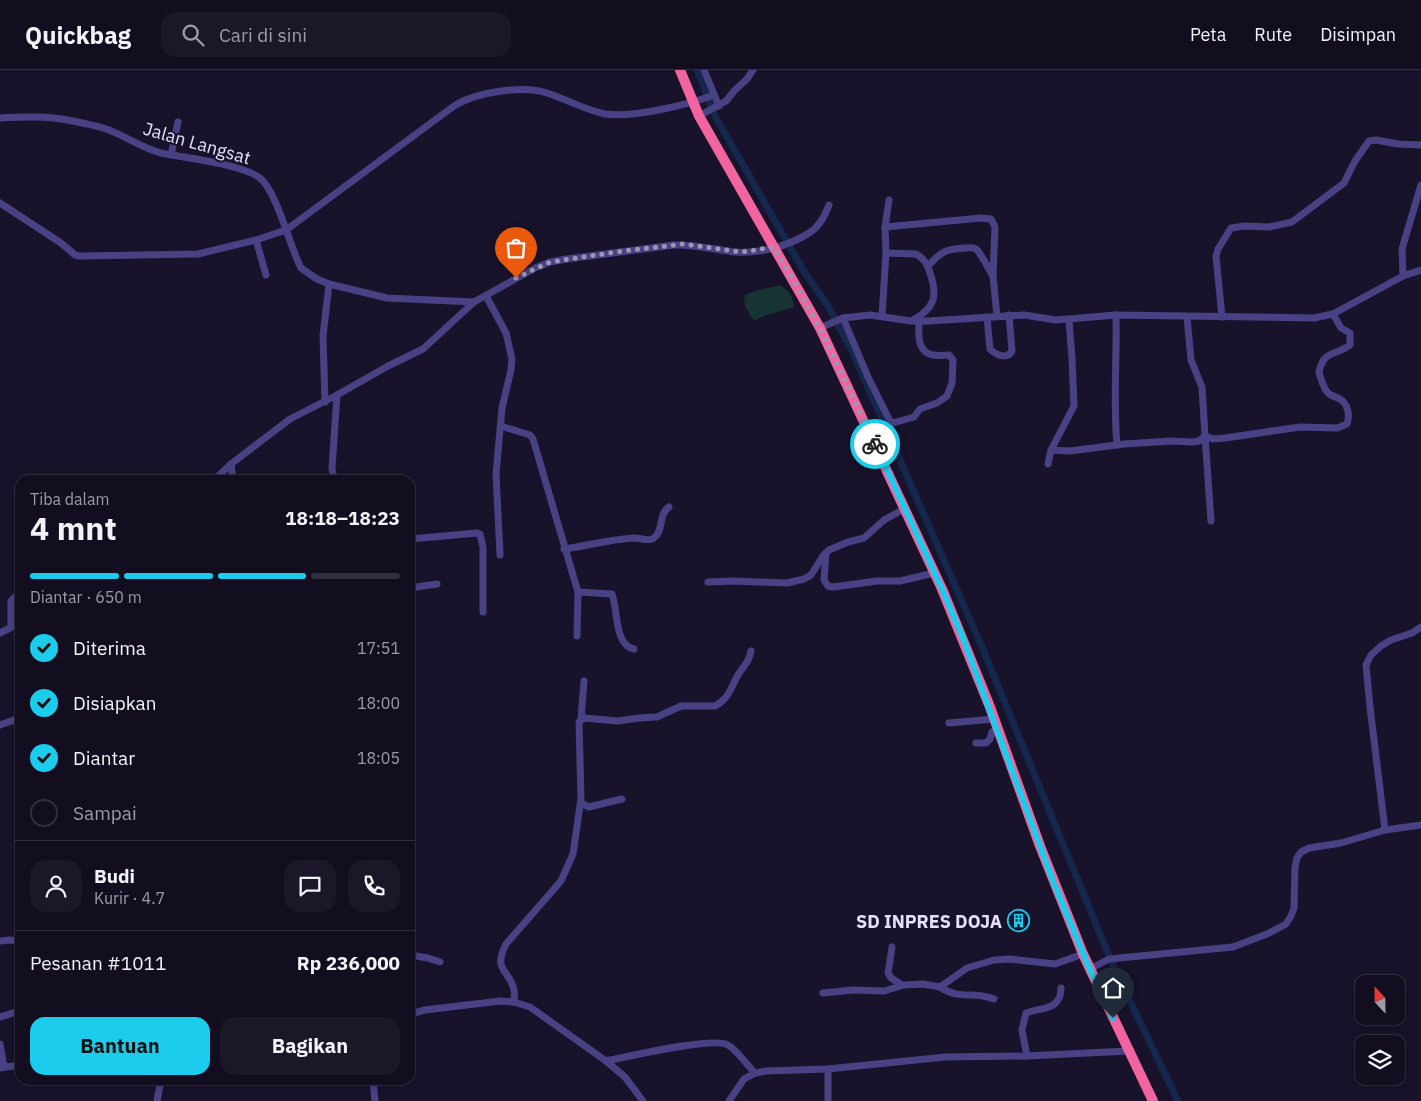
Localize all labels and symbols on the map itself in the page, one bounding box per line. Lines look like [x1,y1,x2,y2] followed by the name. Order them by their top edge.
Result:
[141,117,253,169] street label: Jalan Langsat
[495,227,537,278] pin
[850,419,900,469] courier
[1006,909,1030,933] building icon: SD INPRES DOJA
[856,910,1002,933] place label: SD INPRES DOJA
[1092,967,1134,1018] pin
[1355,975,1405,1025] north arrow

